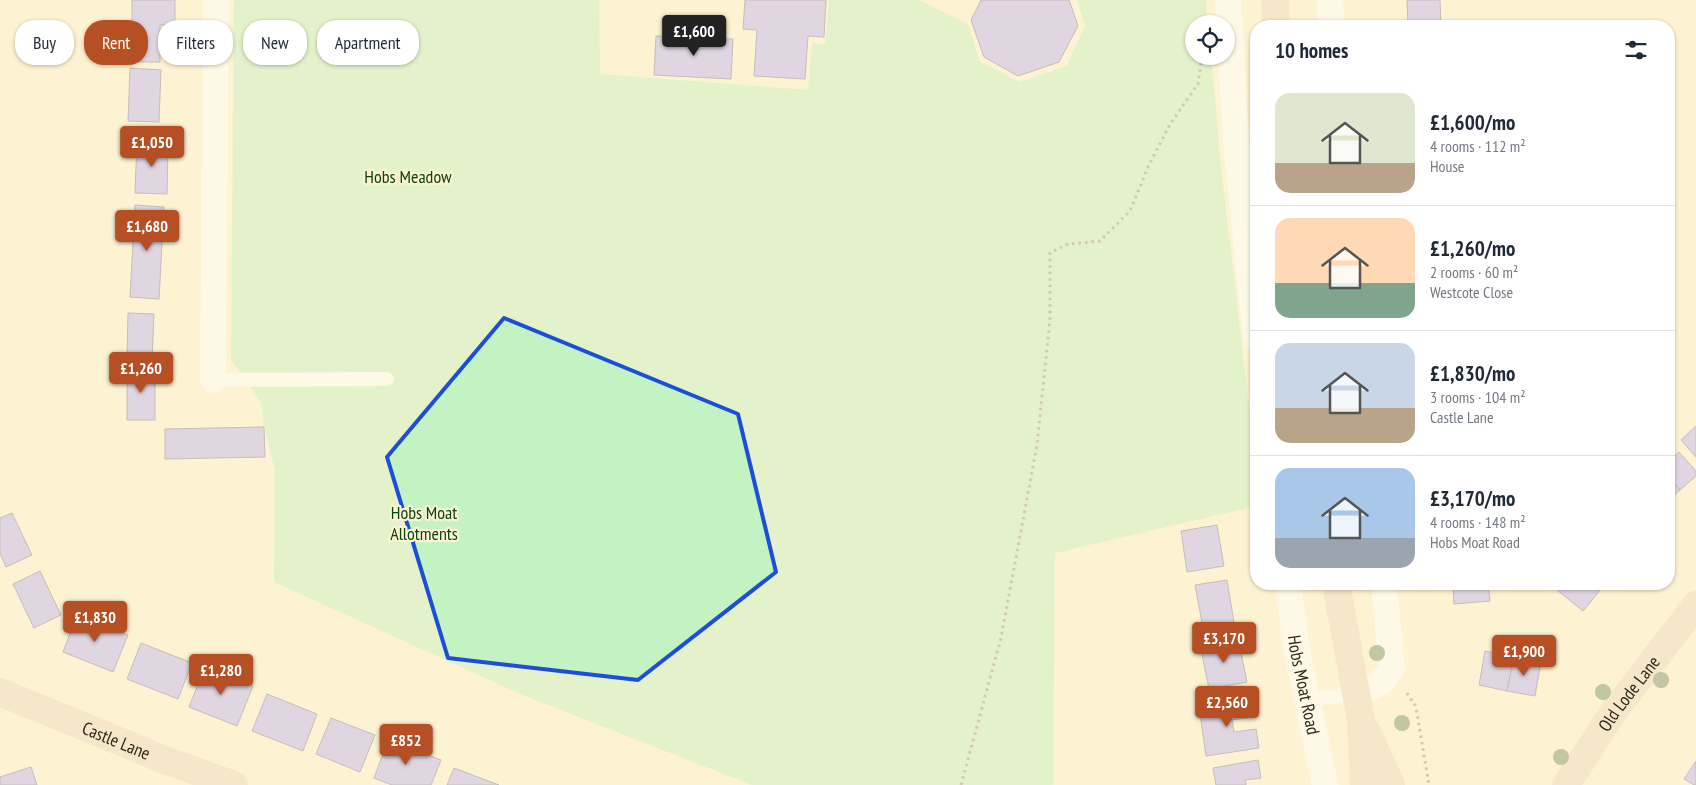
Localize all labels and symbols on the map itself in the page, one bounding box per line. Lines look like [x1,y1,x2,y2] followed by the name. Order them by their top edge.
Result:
[653,15,735,57] pin: £1,600
[111,126,193,168] pin: £1,050
[364,165,452,188] park label: Hobs Meadow
[106,210,188,252] pin: £1,680
[100,352,182,394] pin: £1,260
[390,501,458,545] park label: Hobs Moat Allotments
[54,600,136,643] pin: £1,830
[1183,622,1265,664] pin: £3,170
[1283,634,1326,737] street label: Hobs Moat Road
[1483,634,1565,677] pin: £1,900
[1593,651,1664,735] street label: Old Lode Lane
[180,654,262,696] pin: £1,280
[1186,686,1268,728] pin: £2,560
[79,716,154,764] street label: Castle Lane
[376,724,436,766] pin: £852

